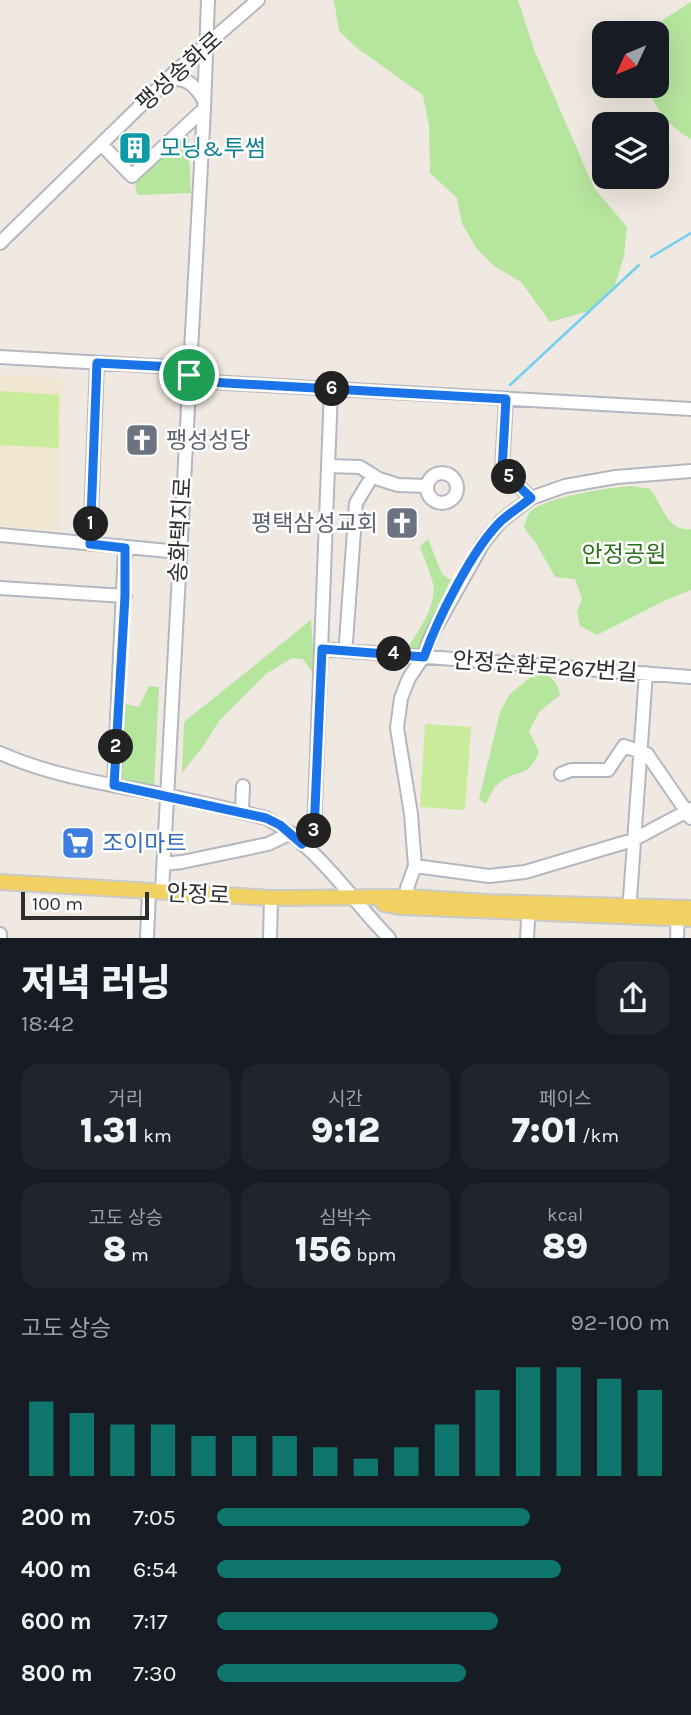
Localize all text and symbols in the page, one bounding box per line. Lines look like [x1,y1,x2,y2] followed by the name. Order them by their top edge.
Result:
[592,21,668,98] north arrow
[592,21,669,189] map controls
[131,26,228,117] street label: 팽성송화로
[592,112,669,189] button: layers
[116,129,154,167] building icon: 모닝&투썸
[160,135,266,162] place label: 모닝&투썸
[159,345,219,405] pin
[170,356,208,394] icon: arrive
[314,372,350,406] pin: 6
[326,377,337,399] text: 6
[123,421,161,459] church icon: 팽성성당
[166,427,251,454] place label: 팽성성당
[491,460,526,494] pin: 5
[503,465,514,487] text: 5
[164,476,197,584] street label: 송화택지로
[383,504,421,542] church icon: 평택삼성교회
[74,506,108,542] pin: 1
[251,510,378,537] place label: 평택삼성교회
[87,512,94,534] text: 1
[582,541,666,568] park label: 안정공원
[376,636,412,672] pin: 4
[388,642,399,664] text: 4
[452,647,638,686] street label: 안정순환로267번길
[99,730,134,764] pin: 2
[110,735,121,757] text: 2
[296,814,332,848] pin: 3
[308,819,319,841] text: 3
[59,824,97,862] supermarket icon: 조이마트
[102,830,187,857] place label: 조이마트
[166,879,230,910] street label: 안정로
[21,889,149,921] scale bar
[32,893,83,915] text: 100 m
[21,961,171,1006] text: 저녁 러닝
[596,961,670,1035] button: share
[21,1010,74,1037] text: 18:42
[108,1088,143,1110] text: 거리
[328,1088,363,1110] text: 시간
[539,1088,591,1110] text: 페이스
[80,1110,139,1151] text: 1.31
[311,1110,380,1151] text: 9:12
[511,1110,578,1151] text: 7:01
[139,1125,172,1147] text: km
[578,1125,619,1147] text: /km
[547,1204,583,1226] text: kcal
[89,1207,163,1229] text: 고도 상승
[319,1207,372,1229] text: 심박수
[542,1226,588,1267] text: 89
[103,1229,127,1270] text: 8
[295,1229,352,1270] text: 156
[127,1244,149,1266] text: m
[352,1244,396,1266] text: bpm
[571,1309,670,1336] text: 92–100 m
[21,1315,111,1342] text: 고도 상승
[21,1504,92,1531] text: 200 m
[133,1504,176,1531] text: 7:05
[21,1556,91,1583] text: 400 m
[133,1556,177,1583] text: 6:54
[21,1608,92,1635] text: 600 m
[133,1608,168,1635] text: 7:17
[21,1660,93,1687] text: 800 m
[133,1660,176,1687] text: 7:30

